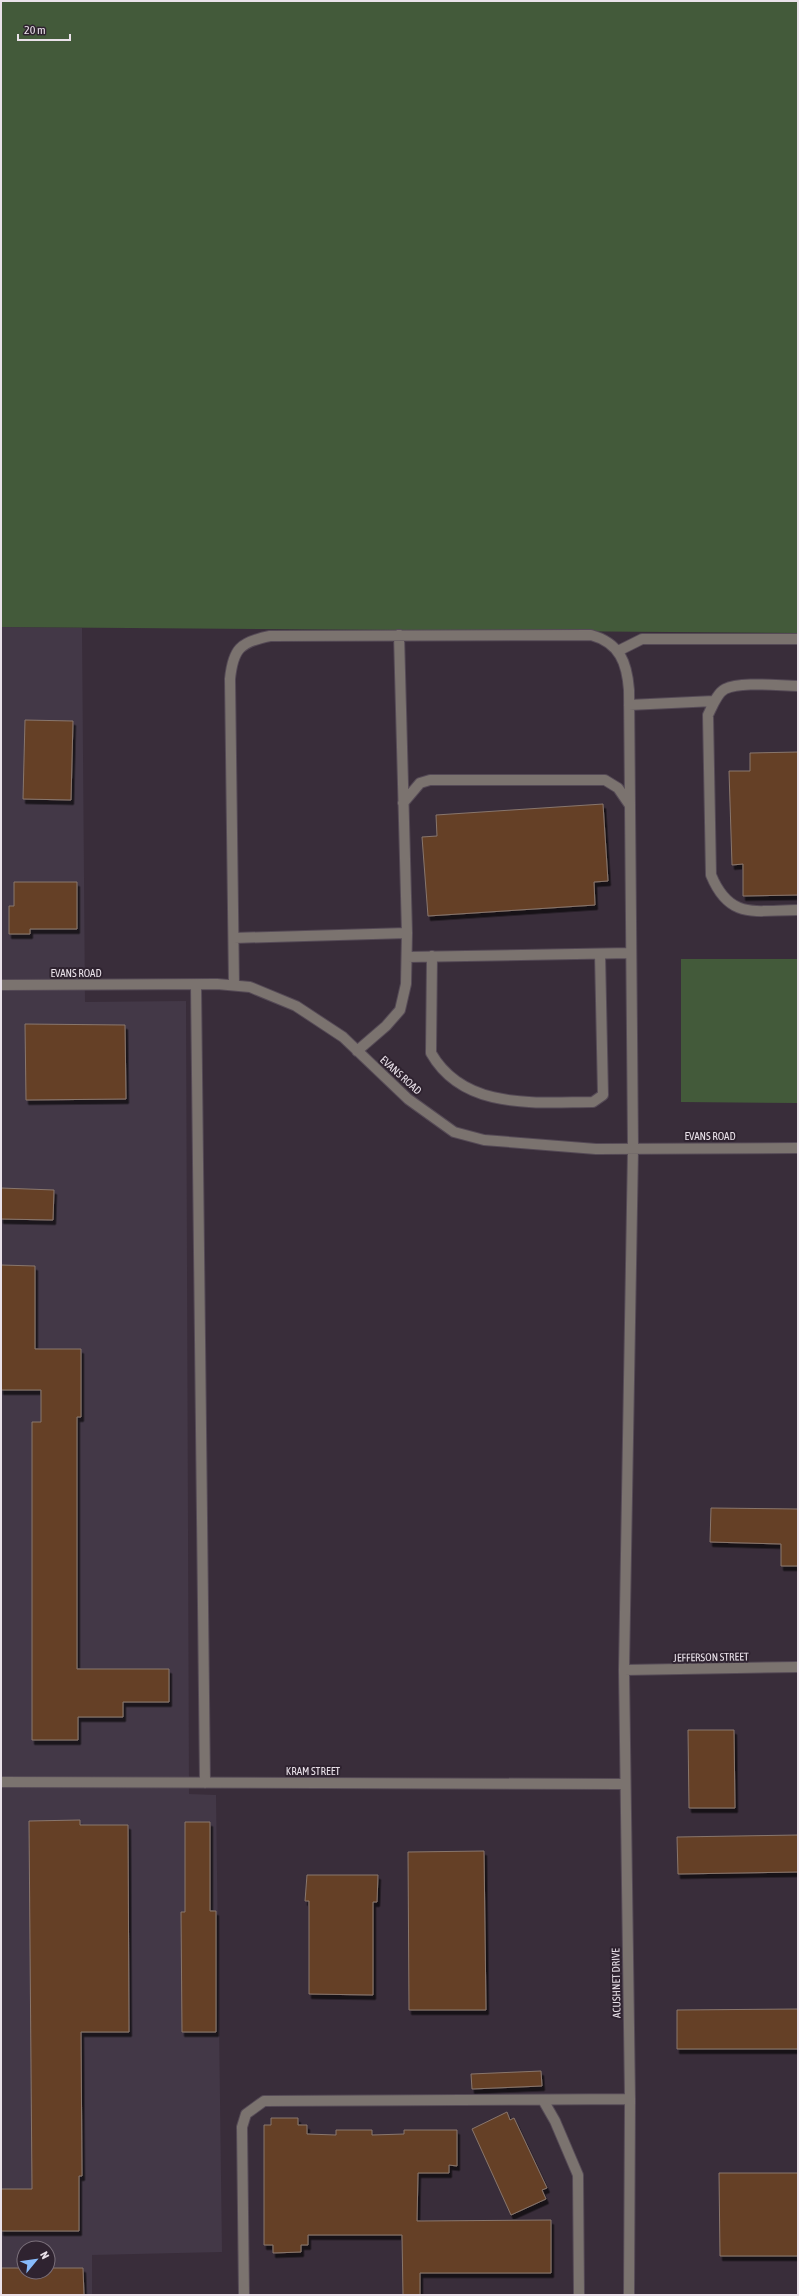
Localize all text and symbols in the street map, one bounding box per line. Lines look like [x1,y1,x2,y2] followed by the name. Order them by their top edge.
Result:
[18,16,70,42] scale bar
[24,23,46,37] text: 20 m
[50,967,102,979] street label: EVANS ROAD
[378,1053,424,1097] street label: EVANS ROAD
[684,1130,736,1142] street label: EVANS ROAD
[673,1650,749,1664] street label: JEFFERSON STREET
[286,1765,340,1777] street label: KRAM STREET
[609,1948,623,2018] street label: ACUSHNET DRIVE
[16,2240,56,2280] north arrow
[38,2249,52,2261] text: N

